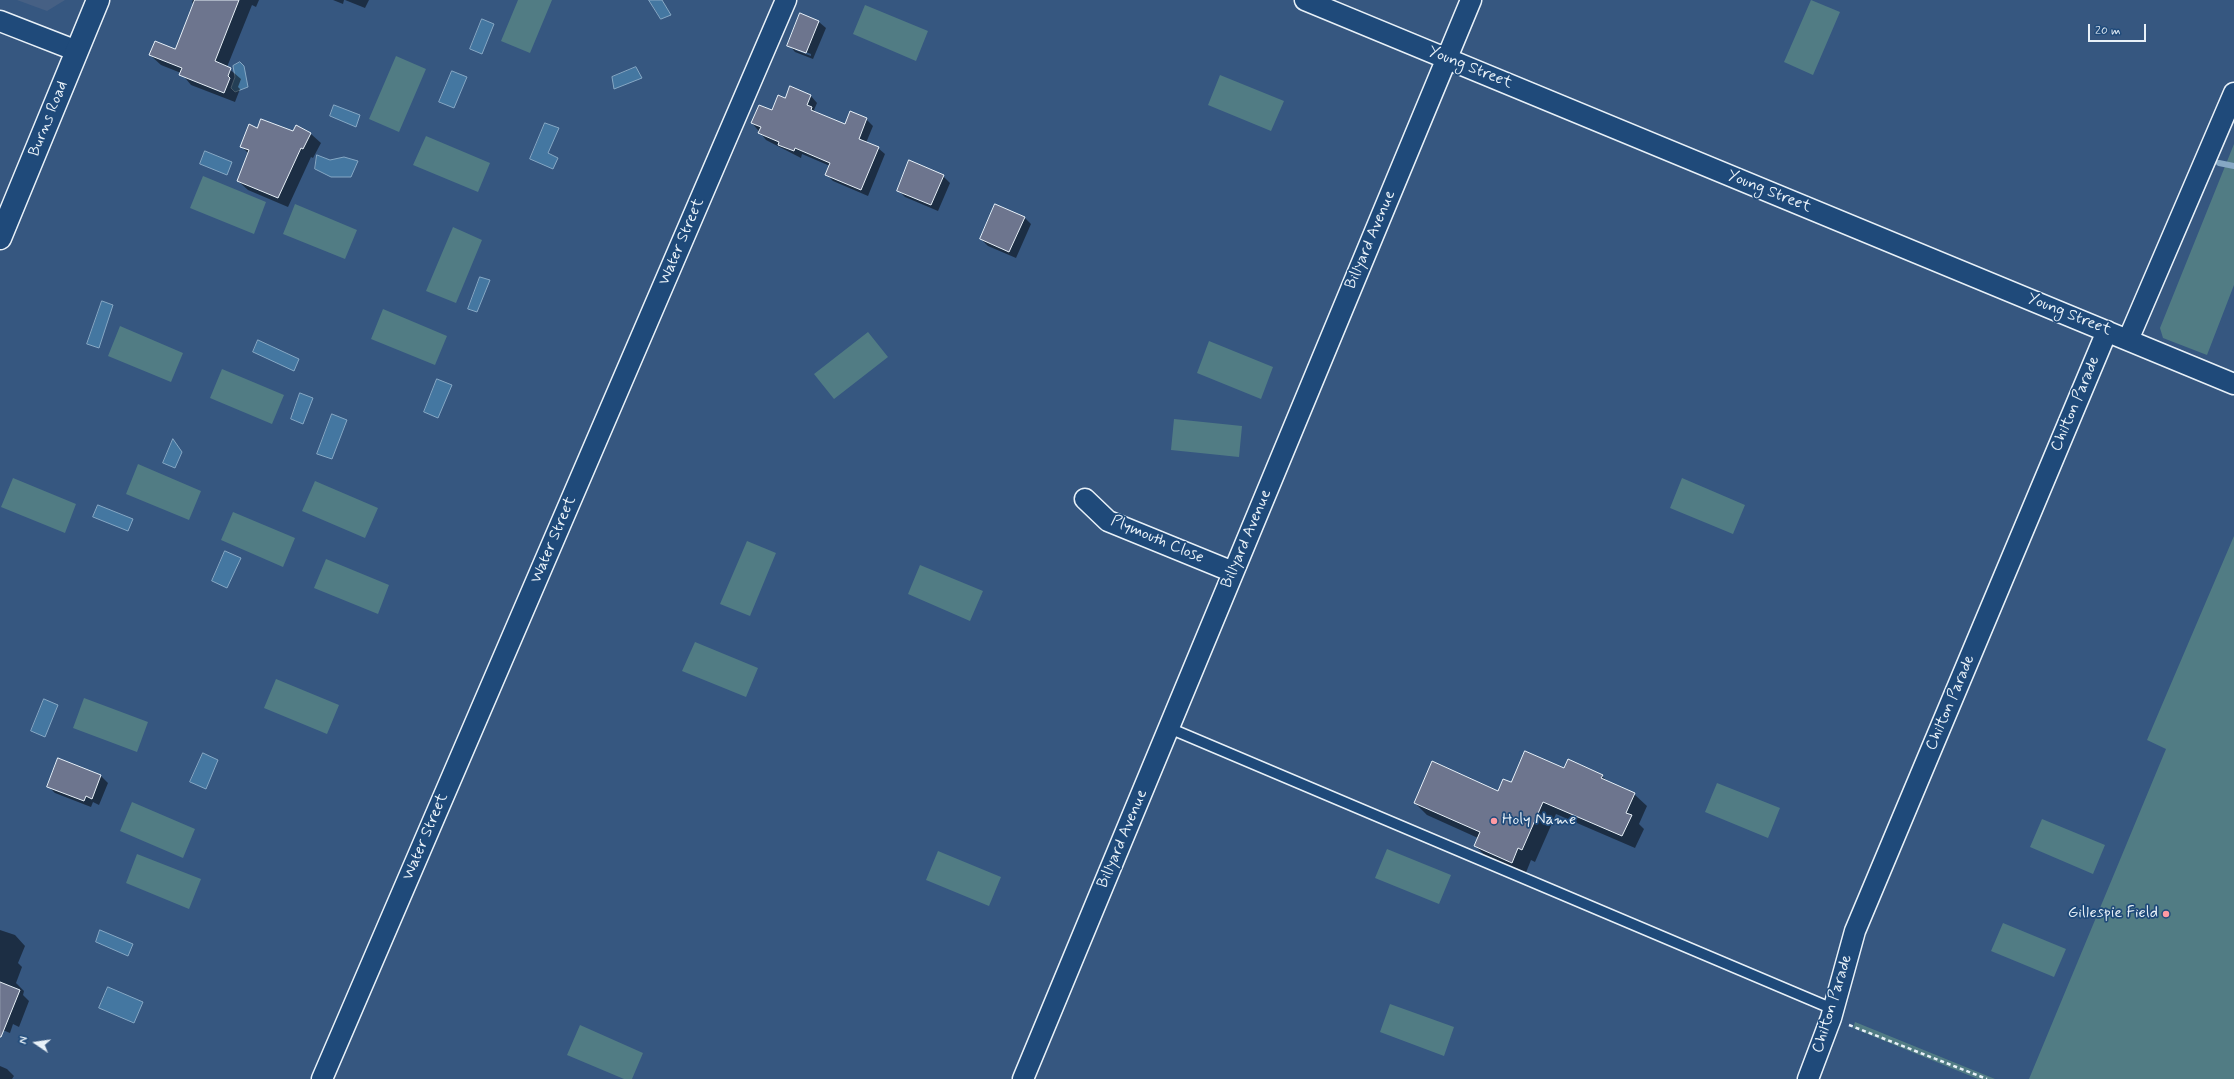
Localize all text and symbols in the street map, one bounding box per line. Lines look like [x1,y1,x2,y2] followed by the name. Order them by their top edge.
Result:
[2090,16,2148,42] scale bar
[2095,23,2121,39] text: 20 m
[1425,42,1515,94] street label: Young Street
[25,78,73,160] street label: Burns Road
[1724,166,1814,218] street label: Young Street
[1342,188,1400,292] street label: Billyard Avenue
[655,195,709,289] street label: Water Street
[2024,289,2114,341] street label: Young Street
[2047,353,2105,455] street label: Chilton Parade
[1218,487,1276,591] street label: Billyard Avenue
[527,493,581,587] street label: Water Street
[1107,512,1207,568] street label: Plymouth Close
[1922,652,1980,754] street label: Chilton Parade
[1094,787,1152,891] street label: Billyard Avenue
[399,790,453,884] street label: Water Street
[1502,811,1576,831] place label: Holy Name
[1489,816,1499,826] marker: Holy Name
[2068,904,2158,924] place label: Gillespie Field
[2161,909,2171,919] marker: Gillespie Field
[1809,952,1857,1056] street label: Chilton Parade
[16,1023,56,1063] north arrow
[17,1035,32,1045] text: N

